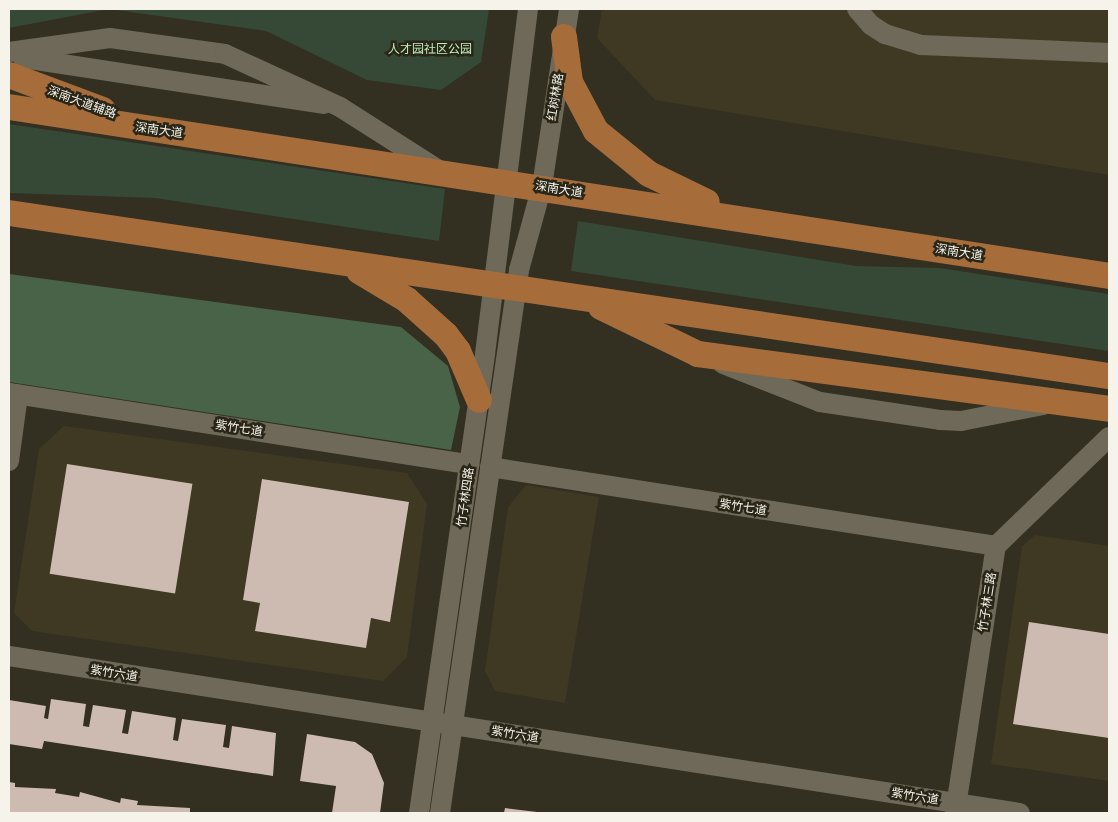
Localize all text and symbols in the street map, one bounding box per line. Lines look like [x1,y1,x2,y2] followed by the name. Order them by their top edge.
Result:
[388,42,472,56] park label: 人才园社区公园
[544,72,566,122] street label: 红树林路
[46,83,118,121] street label: 深南大道辅路
[134,120,184,140] street label: 深南大道
[534,178,584,200] street label: 深南大道
[934,241,984,263] street label: 深南大道
[214,417,264,439] street label: 紫竹七道
[454,466,476,528] street label: 竹子林四路
[718,496,768,518] street label: 紫竹七道
[975,571,999,633] street label: 竹子林三路
[89,662,139,684] street label: 紫竹六道
[490,723,540,745] street label: 紫竹六道
[890,785,940,807] street label: 紫竹六道

